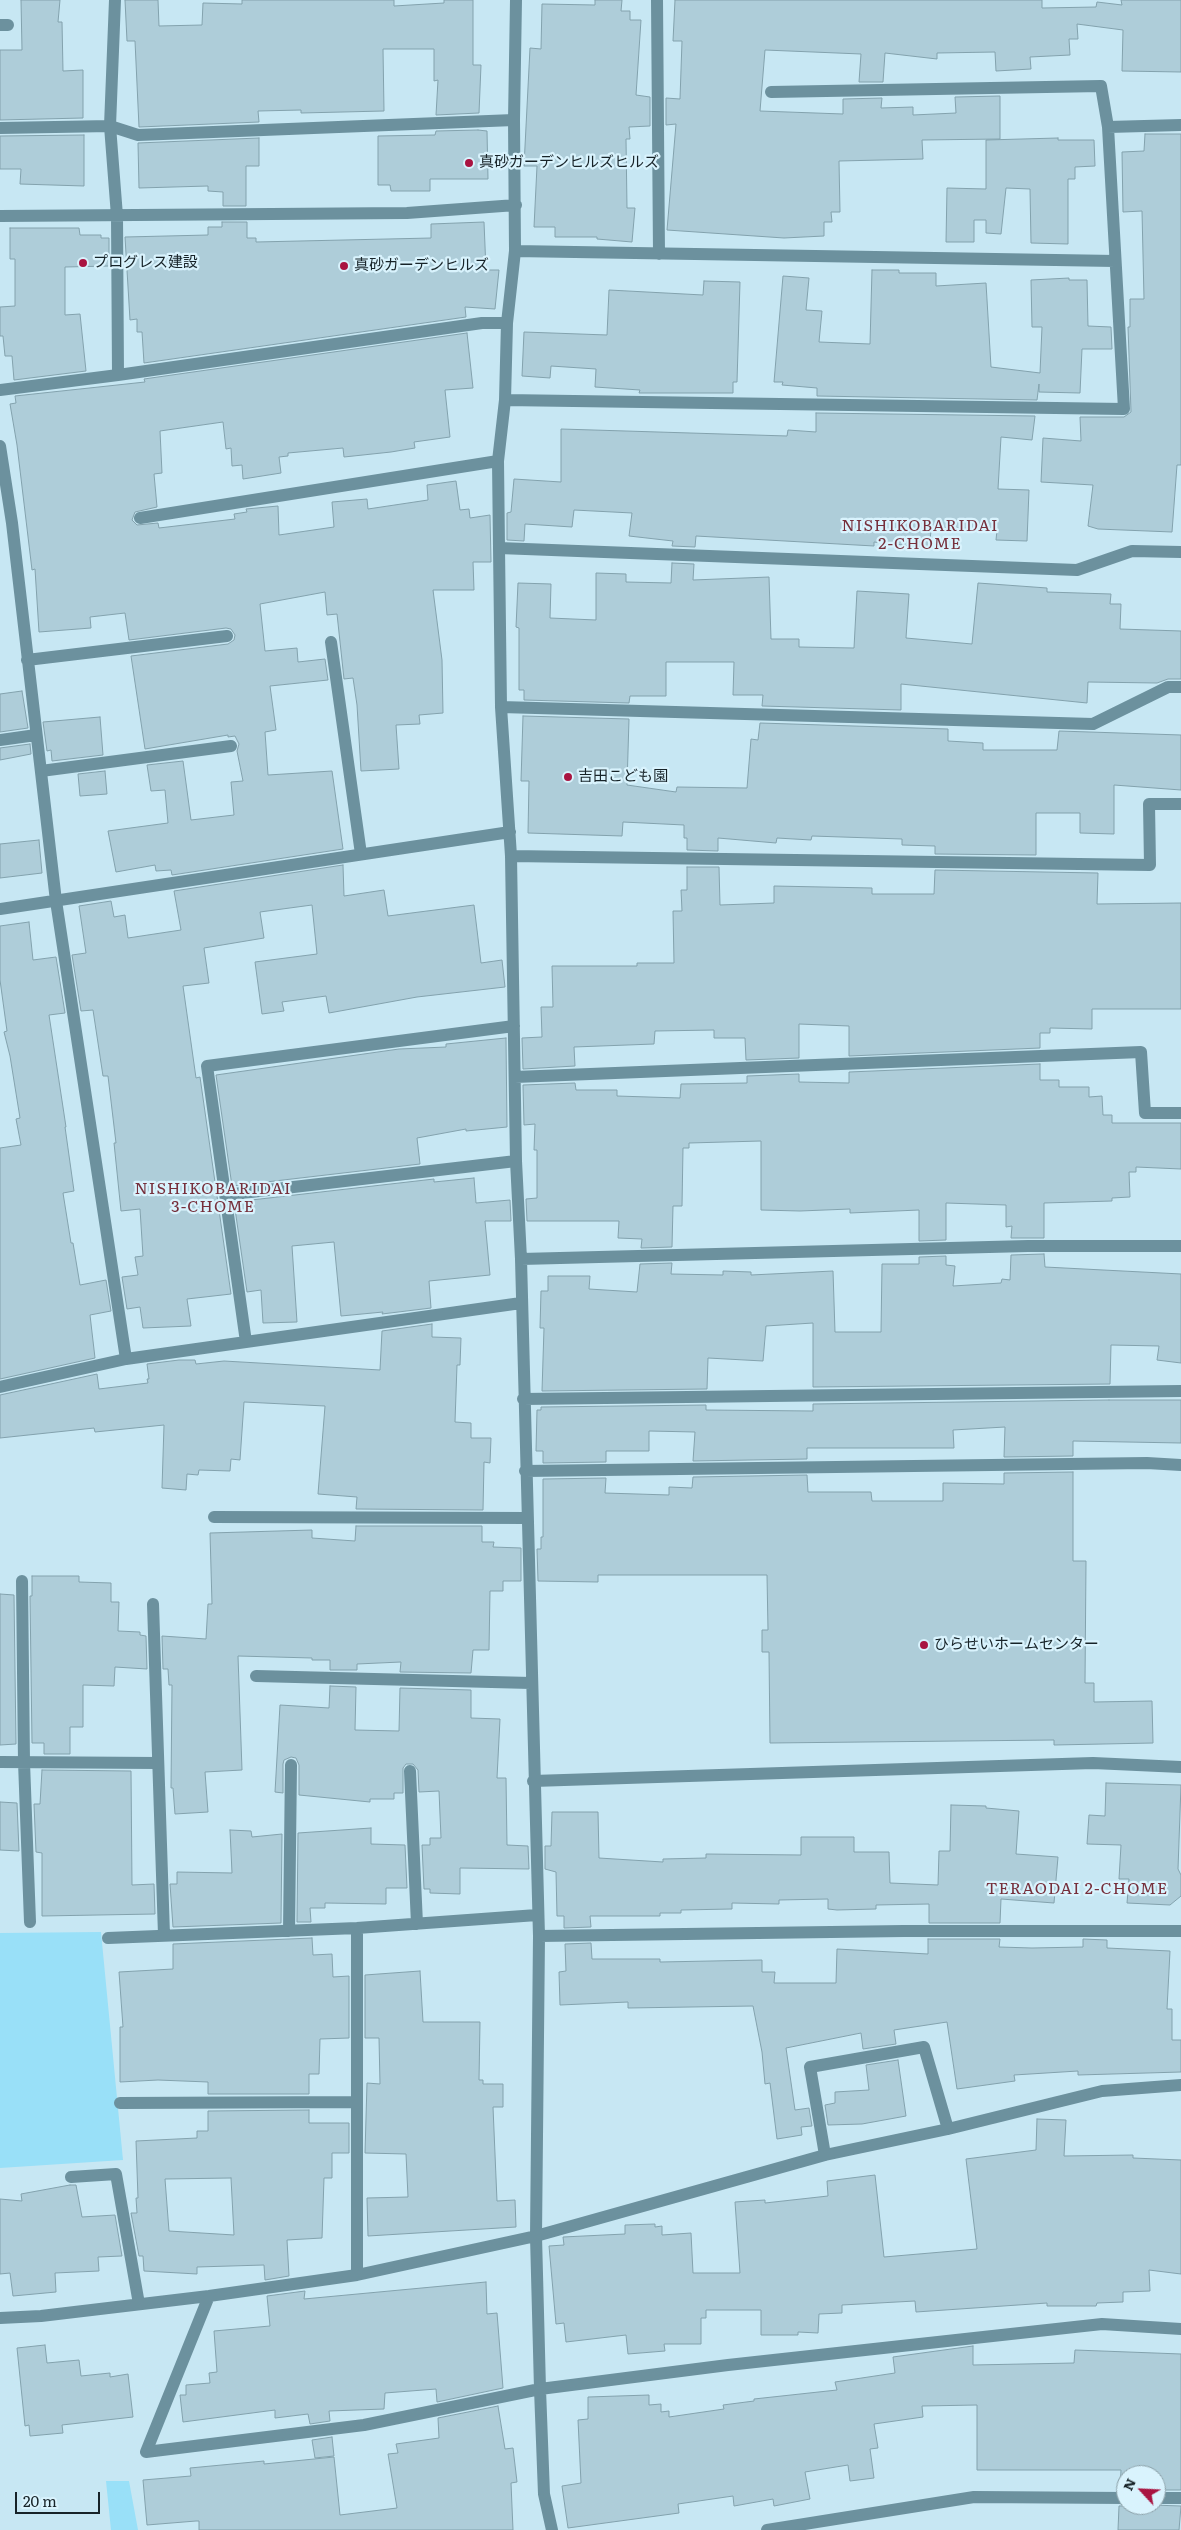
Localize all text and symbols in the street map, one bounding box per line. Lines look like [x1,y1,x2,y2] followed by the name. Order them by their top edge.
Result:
[479,154,659,172] place label: 真砂ガーデンヒルズヒルズ
[463,157,475,169] marker: 真砂ガーデンヒルズヒルズ
[93,254,198,272] place label: プログレス建設
[77,257,89,269] marker: プログレス建設
[354,257,489,275] place label: 真砂ガーデンヒルズ
[338,260,350,272] marker: 真砂ガーデンヒルズ
[840,516,1000,554] district label: NISHIKOBARIDAI 2-CHOME
[578,768,668,786] place label: 吉田こども園
[562,771,574,783] marker: 吉田こども園
[133,1179,293,1217] district label: NISHIKOBARIDAI 3-CHOME
[934,1636,1099,1654] place label: ひらせいホームセンター
[918,1639,930,1651] marker: ひらせいホームセンター
[984,1879,1170,1899] district label: TERAODAI 2-CHOME
[1116,2465,1166,2515] north arrow
[1117,2475,1140,2494] text: N
[18,2482,102,2514] scale bar
[23,2489,57,2512] text: 20 m

